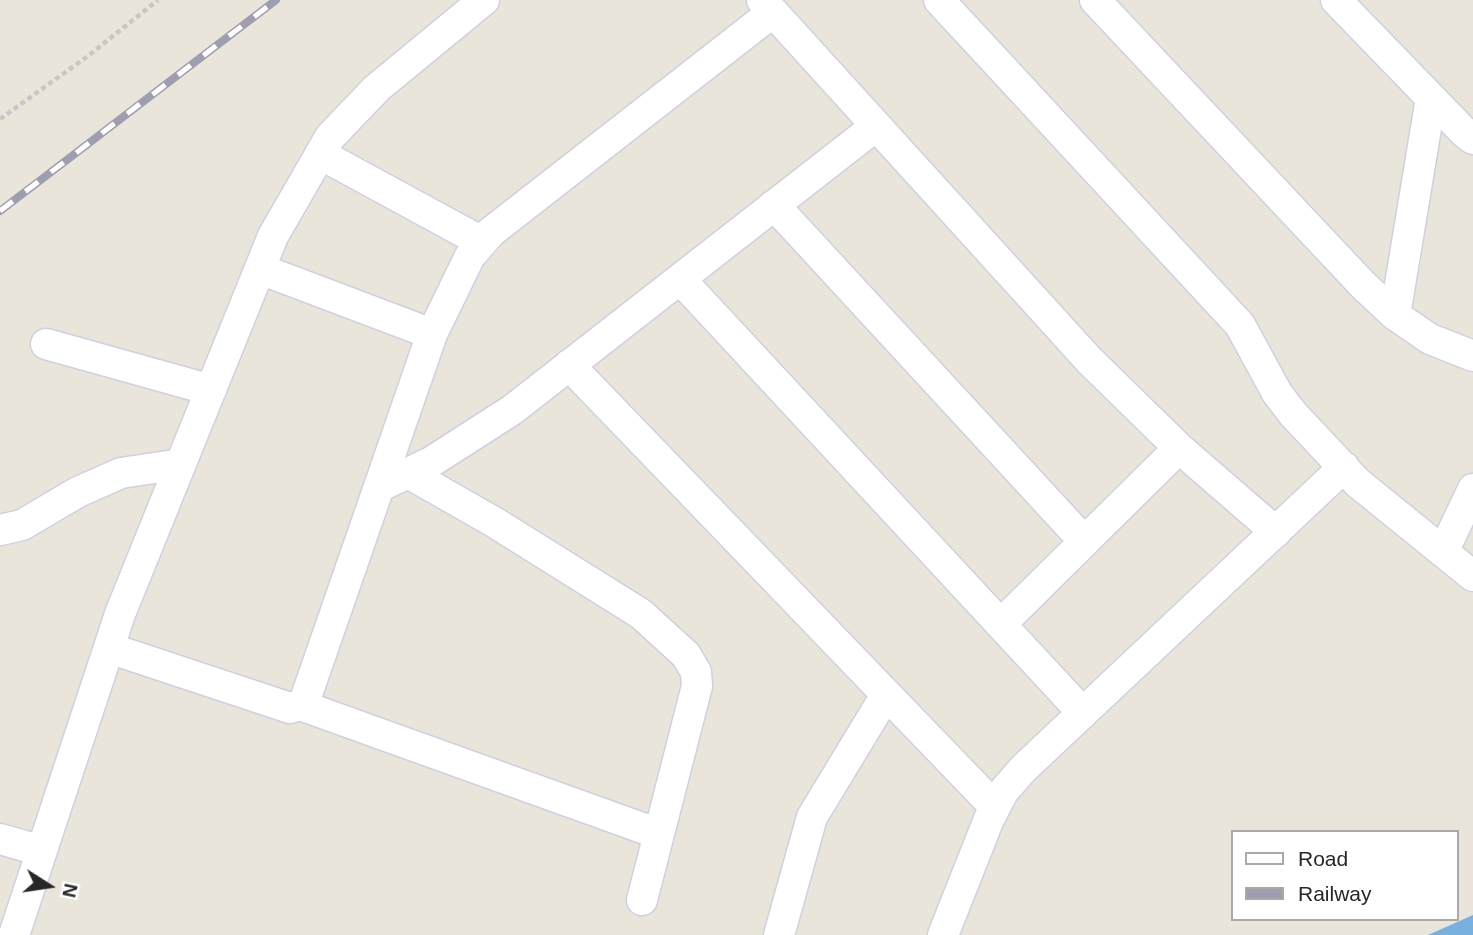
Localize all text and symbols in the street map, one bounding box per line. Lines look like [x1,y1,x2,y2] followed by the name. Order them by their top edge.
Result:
[1232,830,1459,921] legend
[1298,847,1348,870] text: Road
[14,851,84,921] north arrow
[58,882,82,899] text: N
[1298,882,1372,905] text: Railway

